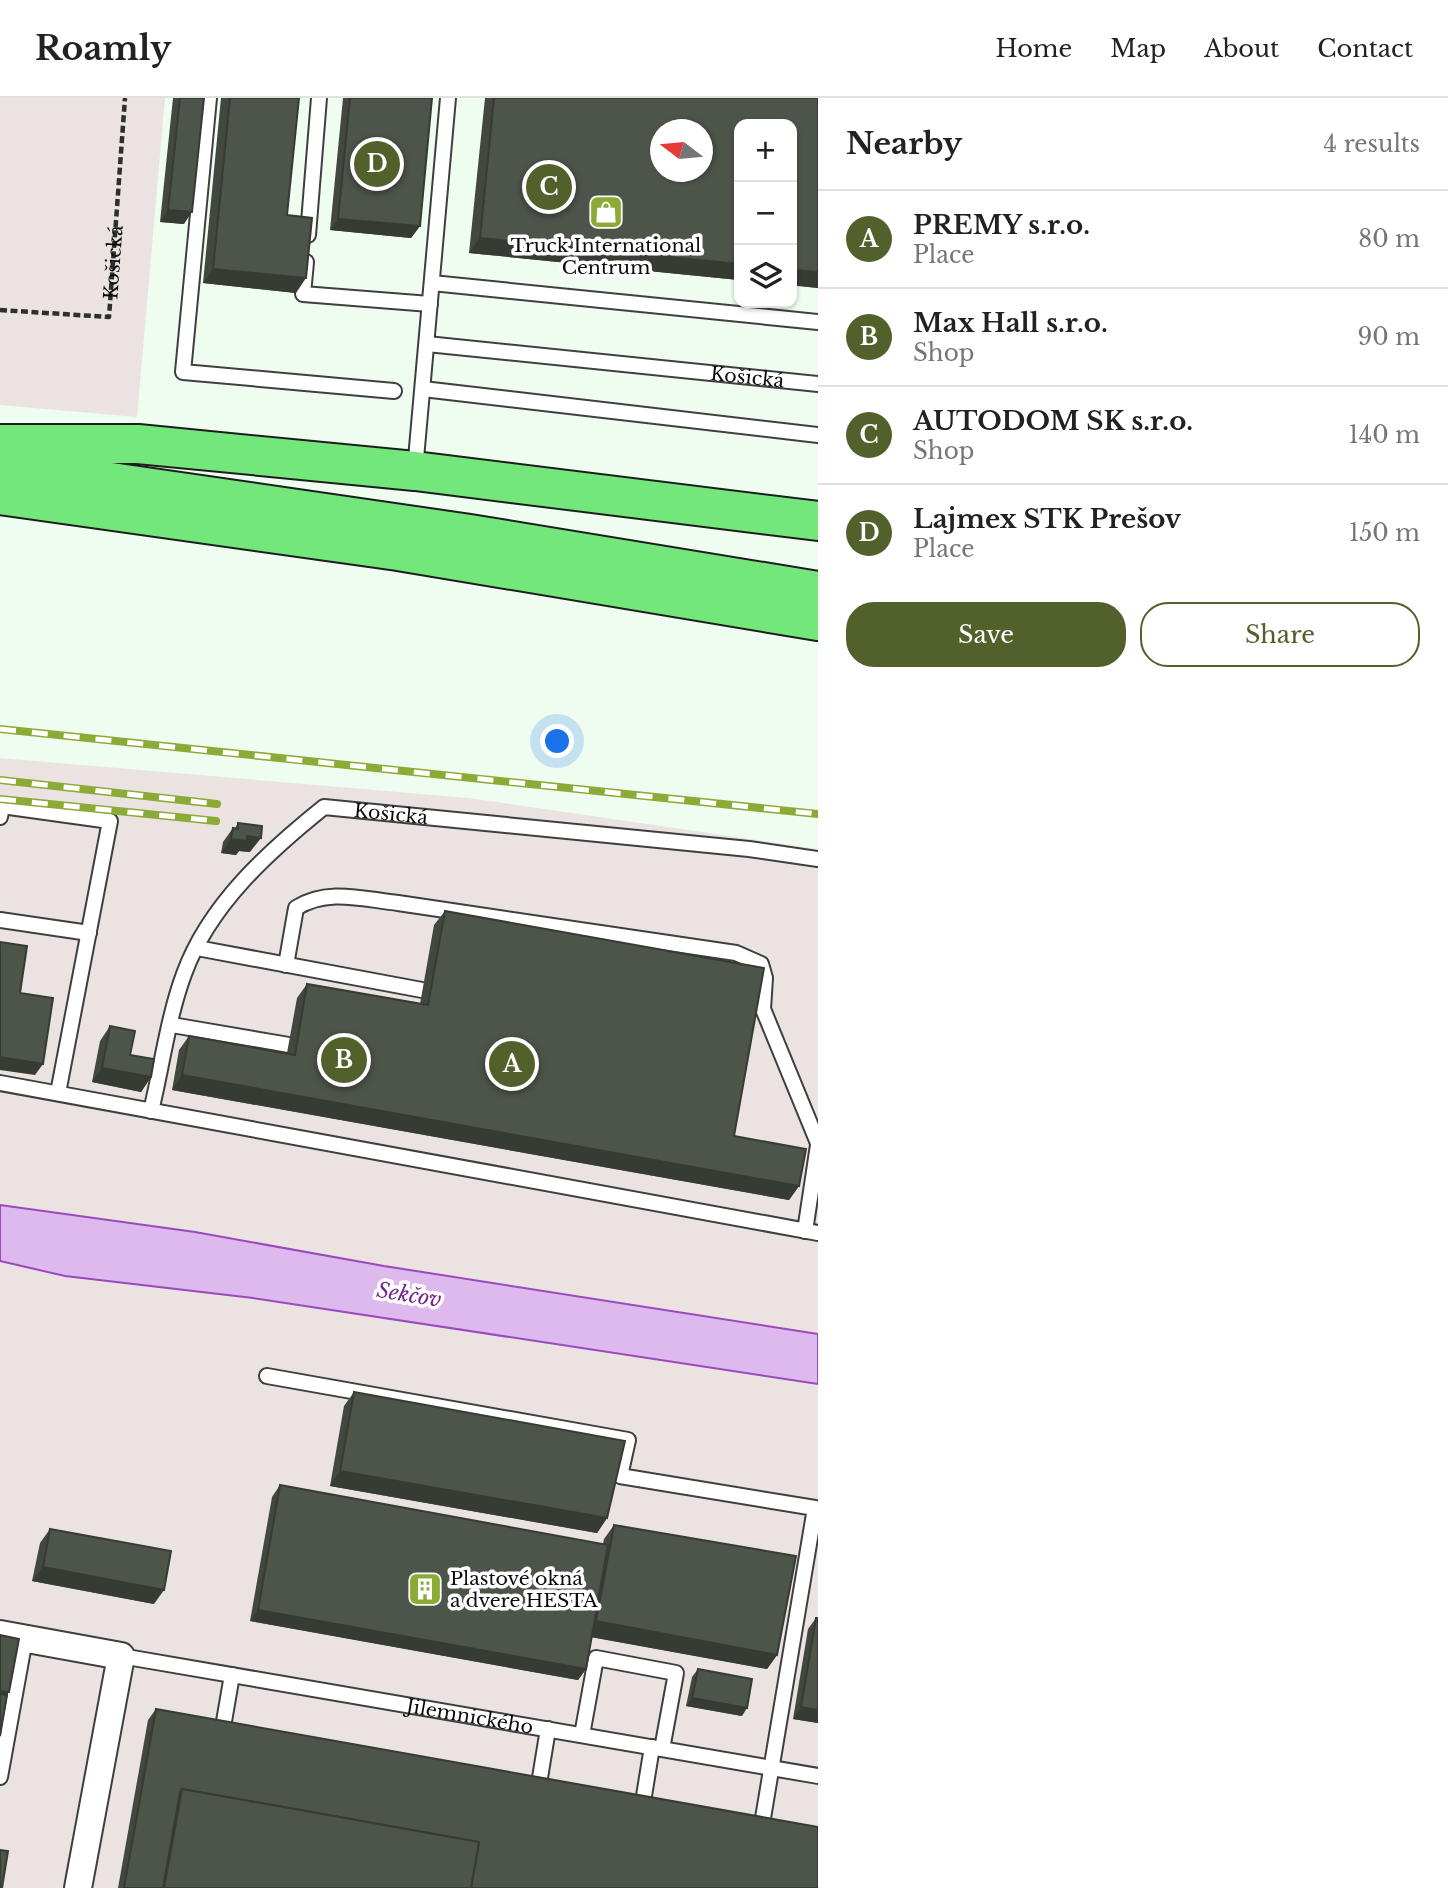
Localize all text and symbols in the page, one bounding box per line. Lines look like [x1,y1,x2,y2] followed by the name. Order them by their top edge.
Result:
[35,28,171,69] text: Roamly
[996,34,1072,63] text: Home
[1110,34,1166,63] text: Map
[1204,34,1279,63] text: About
[1317,34,1413,63] text: Contact
[650,119,713,182] north arrow
[734,119,797,308] map controls
[734,119,797,182] button: +
[846,125,962,162] text: Nearby
[1324,130,1420,158] text: 4 results
[354,138,400,190] pin: D
[526,161,572,213] pin: C
[734,182,797,245] button: −
[587,193,625,231] shop icon: Truck International Centrum
[913,209,1090,241] text: PREMY s.r.o.
[99,224,127,300] street label: Košická
[860,225,878,253] text: A
[1358,225,1420,253] text: 80 m
[511,234,701,279] place label: Truck International Centrum
[913,241,975,269] text: Place
[734,245,797,308] button: layers
[913,307,1108,339] text: Max Hall s.r.o.
[860,323,878,351] text: B
[1358,323,1420,351] text: 90 m
[913,339,974,367] text: Shop
[709,362,786,392] street label: Košická
[913,405,1193,437] text: AUTODOM SK s.r.o.
[860,421,878,449] text: C
[1349,421,1420,449] text: 140 m
[913,437,974,465] text: Shop
[913,503,1181,535] text: Lajmex STK Prešov
[858,519,880,547] text: D
[1349,519,1420,547] text: 150 m
[913,535,975,563] text: Place
[846,602,1126,667] button: Save
[1140,602,1420,667] button: Share
[540,724,574,758] your location
[353,799,430,829] street label: Košická
[321,1034,367,1086] pin: B
[489,1038,535,1090] pin: A
[375,1277,443,1313] water label: Sekčov
[450,1567,598,1612] place label: Plastové okná a dvere HESTA
[406,1570,444,1608] building icon: Plastové okná a dvere HESTA
[402,1693,535,1738] street label: Jilemnického

